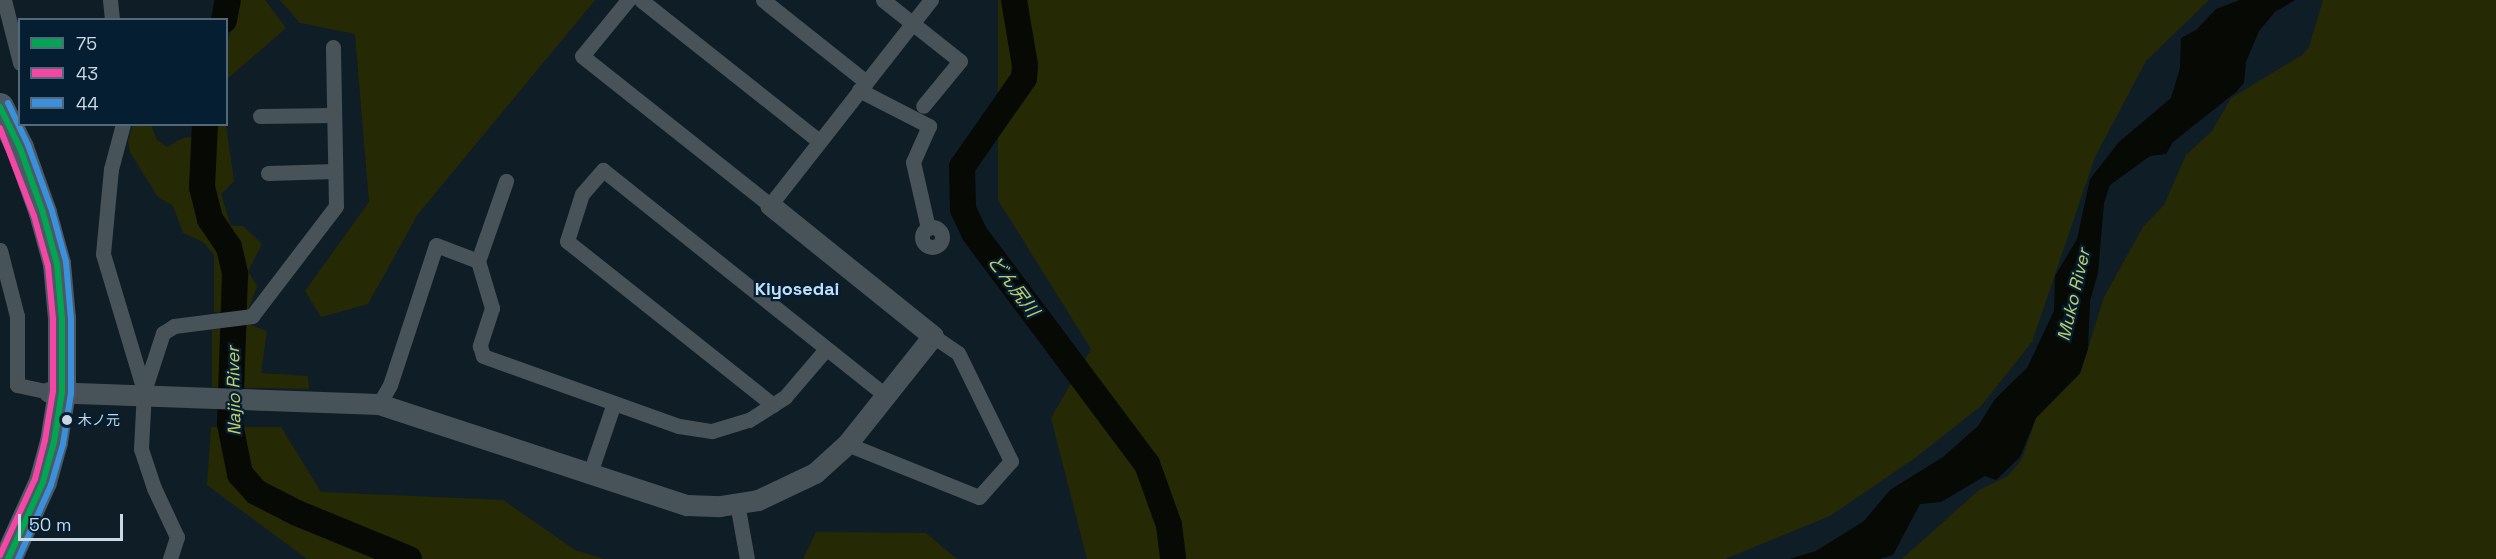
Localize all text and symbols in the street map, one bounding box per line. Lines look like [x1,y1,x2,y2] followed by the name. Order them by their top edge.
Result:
[18,18,228,126] legend
[76,32,97,55] text: 75
[76,62,98,85] text: 43
[76,92,99,115] text: 44
[2053,247,2095,343] water label: Muko River
[983,251,1043,321] water label: どん尻川
[755,278,839,300] district label: Kiyosedai
[222,346,246,436] water label: Najio River
[78,412,120,428] place label: 木ノ元
[61,414,73,426] marker: 木ノ元
[21,502,126,540] scale bar
[29,513,71,536] text: 50 m

